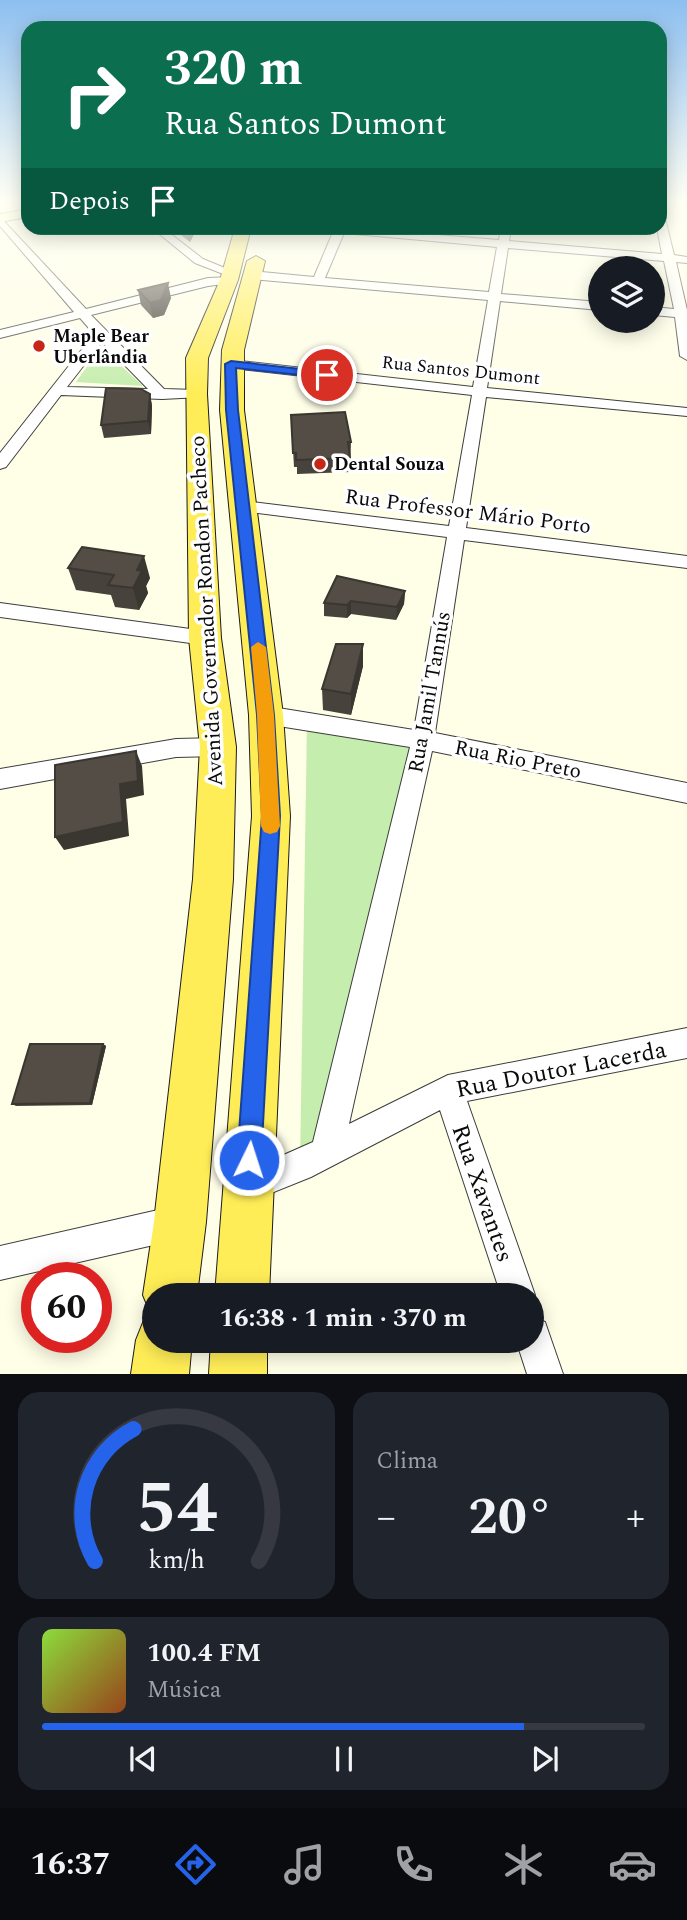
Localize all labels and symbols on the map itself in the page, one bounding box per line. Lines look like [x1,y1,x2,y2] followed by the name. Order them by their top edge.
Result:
[53,323,149,371] place label: Maple Bear Uberlândia
[31,338,47,354] marker: Maple Bear Uberlândia
[297,345,357,405] pin
[380,349,541,392] street label: Rua Santos Dumont
[182,435,232,787] street label: Avenida Governador Rondon Pacheco
[334,451,445,478] place label: Dental Souza
[312,456,328,472] marker: Dental Souza
[343,481,593,543] street label: Rua Professor Mário Porto
[400,609,460,776] street label: Rua Jamil Tannús
[452,732,584,788] street label: Rua Rio Preto
[453,1032,670,1108] street label: Rua Doutor Lacerda
[442,1119,522,1267] street label: Rua Xavantes
[212,1123,286,1197] position arrow
[21,1262,112,1353] speed limit sign: 60

